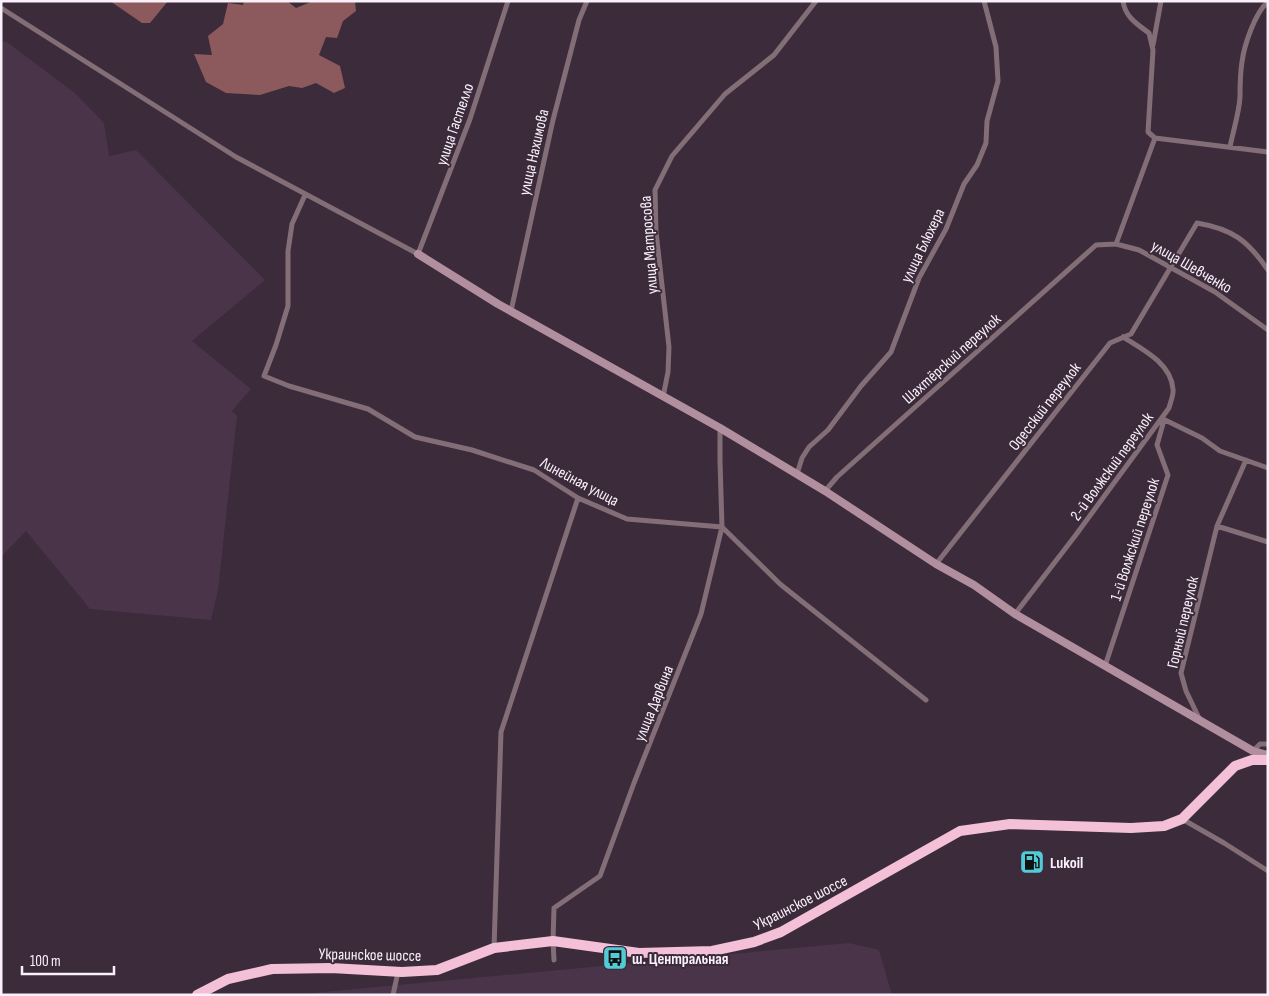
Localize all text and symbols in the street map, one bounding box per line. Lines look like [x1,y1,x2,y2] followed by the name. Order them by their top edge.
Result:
[432,81,478,168] street label: улица Гастелло
[515,107,554,197] street label: улица Нахимова
[637,195,662,295] street label: улица Матросова
[897,205,949,286] street label: улица Блюхера
[1148,237,1235,298] street label: улица Шевченко
[899,309,1006,408] street label: Шахтёрский переулок
[1005,358,1086,455] street label: Одесский переулок
[1067,408,1158,525] street label: 2-й Волжский переулок
[536,453,622,511] street label: Линейная улица
[1107,475,1165,603] street label: 1-й Волжский переулок
[1164,574,1203,670] street label: Горный переулок
[631,663,678,744] street label: улица Дарвина
[1019,849,1045,875] fuel station icon: Lukoil
[1050,854,1083,873] place label: Lukoil
[751,872,851,935] street label: Украинское шоссе
[22,944,115,976] scale bar
[318,945,422,966] street label: Украинское шоссе
[602,945,628,971] bus stop icon: ш. Центральная
[632,950,728,969] place label: ш. Центральная
[30,952,61,971] text: 100 m

